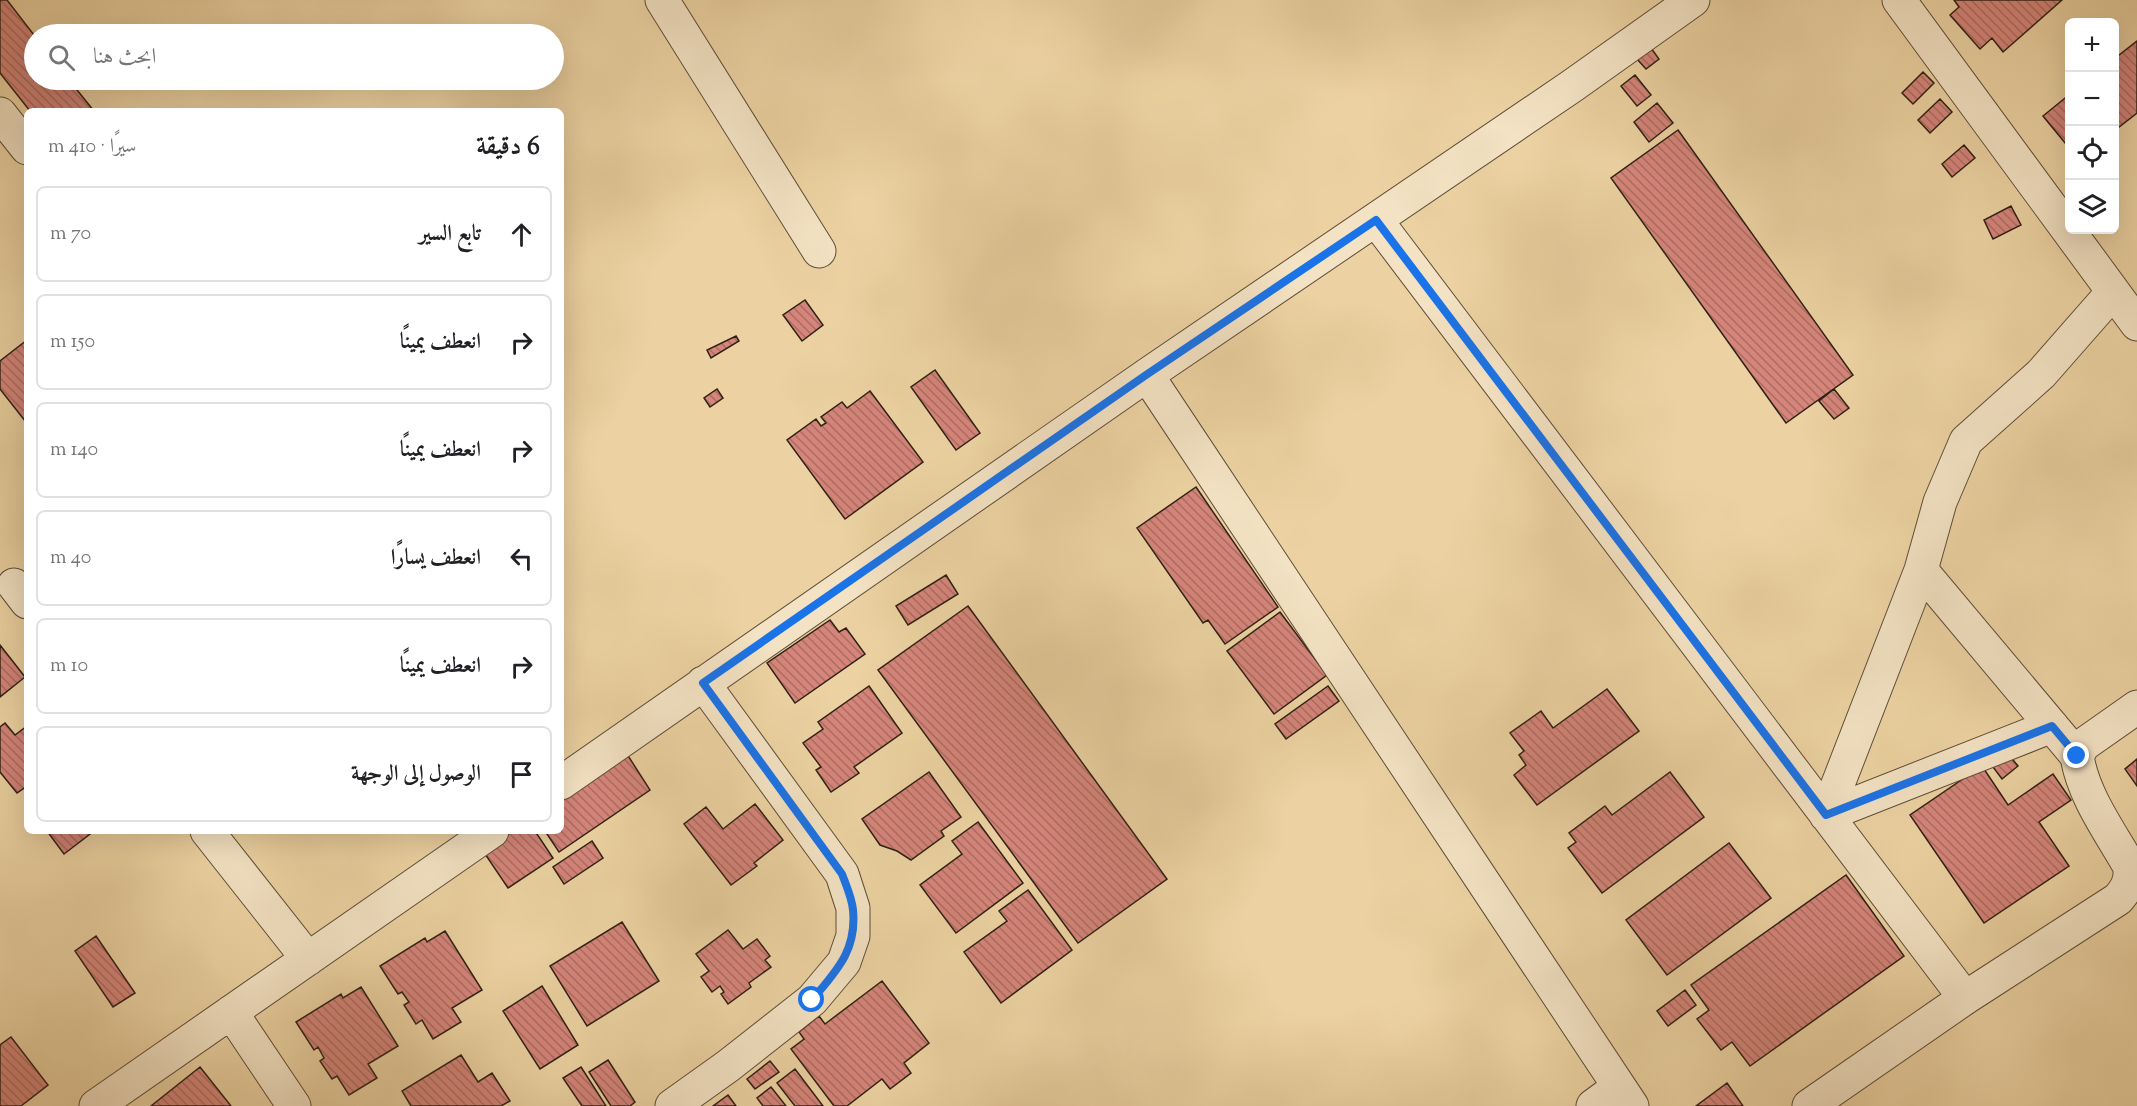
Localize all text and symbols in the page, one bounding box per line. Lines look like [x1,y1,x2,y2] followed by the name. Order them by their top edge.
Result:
[2065,18,2119,234] map controls
[2065,18,2119,72] button: +
[24,24,564,90] search box
[45,41,78,74] icon: search
[93,42,156,74] text: ابحث هنا
[2065,72,2119,126] button: −
[2065,126,2119,180] button: locate
[476,129,540,166] text: 6 دقيقة
[48,133,136,162] text: سيرًا · 410 m
[2065,180,2119,234] button: layers
[505,218,538,251] icon: ahead
[419,219,481,251] text: تابع السير
[50,220,91,249] text: 70 m
[505,326,538,359] icon: right
[400,327,481,359] text: انعطف يمينًا
[50,328,95,357] text: 150 m
[505,434,538,467] icon: right
[400,435,481,467] text: انعطف يمينًا
[50,436,98,465] text: 140 m
[505,542,538,575] icon: left
[391,543,481,575] text: انعطف يسارًا
[50,544,91,573] text: 40 m
[505,650,538,683] icon: right
[400,651,481,683] text: انعطف يمينًا
[50,652,88,681] text: 10 m
[2063,742,2089,768] route end
[505,758,538,791] icon: arrive
[351,759,481,791] text: الوصول إلى الوجهة
[798,986,824,1012] route start

